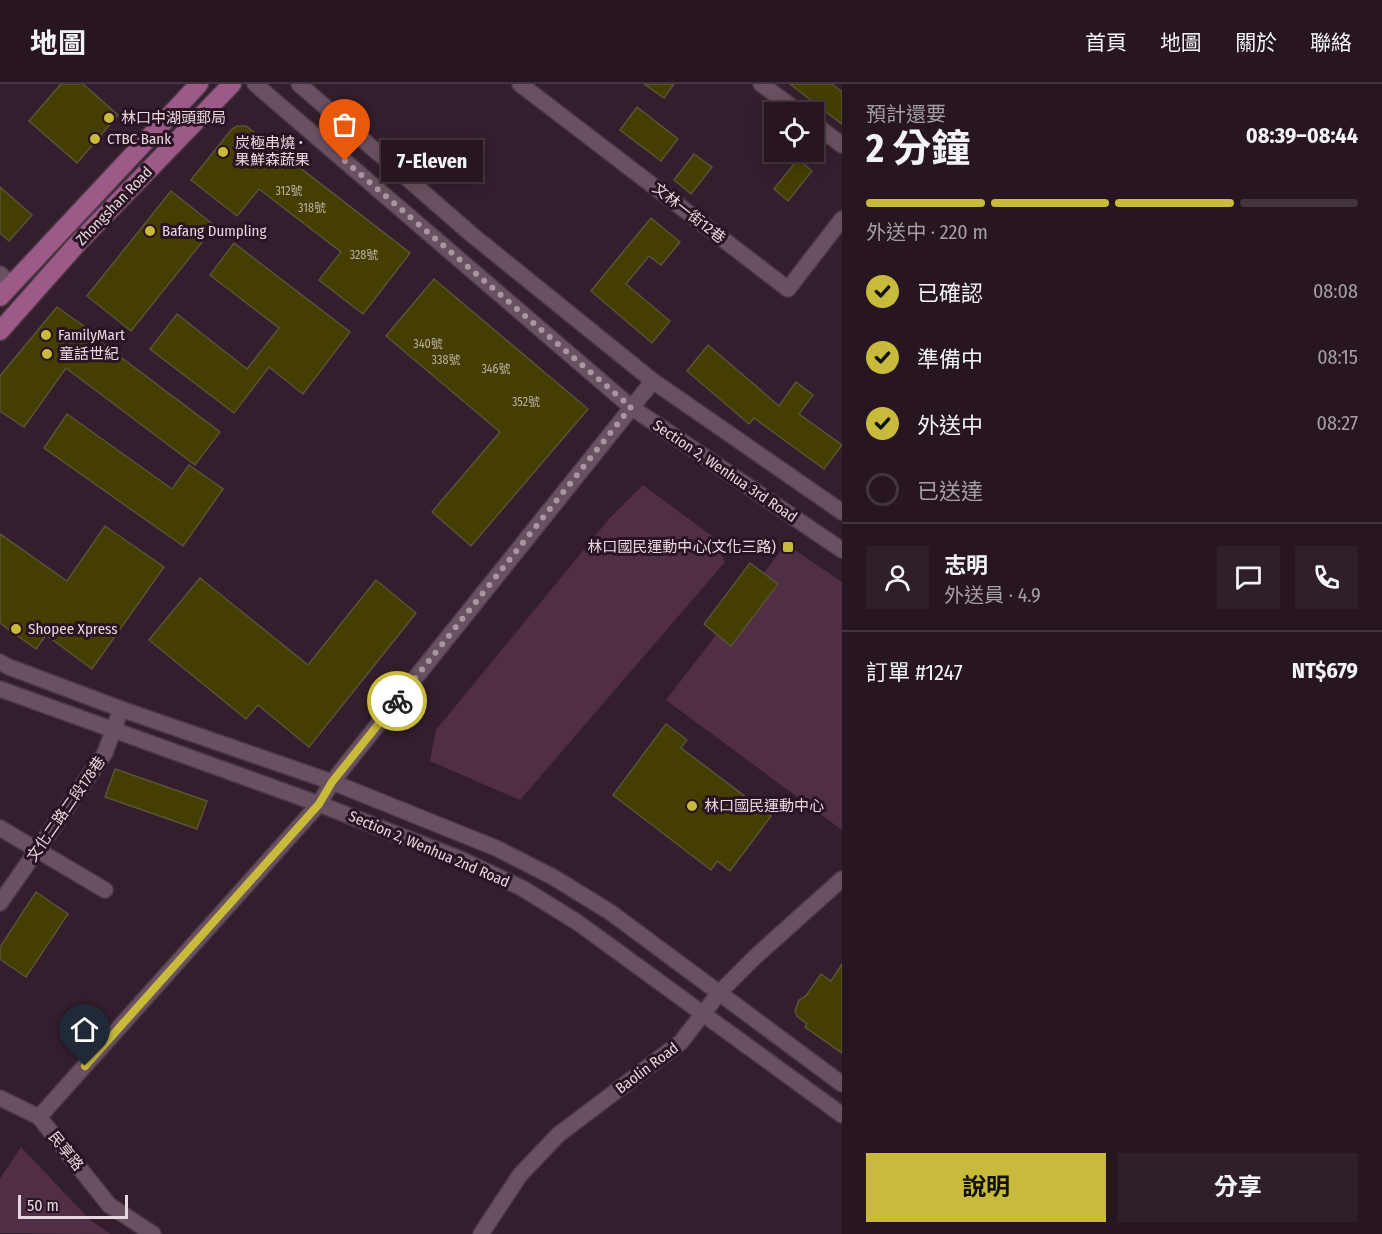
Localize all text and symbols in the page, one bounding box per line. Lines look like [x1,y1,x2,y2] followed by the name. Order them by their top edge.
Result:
[30,27,86,60] text: 地圖
[1085,30,1127,56] text: 首頁
[1160,30,1202,56] text: 地圖
[1235,30,1277,56] text: 關於
[1310,30,1352,56] text: 聯絡
[319,99,370,161] pin
[764,102,824,162] map controls
[764,102,824,162] button: locate
[866,102,946,126] text: 預計還要
[328,108,361,141] icon: bag
[121,109,226,127] place label: 林口中湖頭郵局
[102,111,116,125] marker: 林口中湖頭郵局
[1246,122,1358,149] text: 08:39–08:44
[866,126,970,172] text: 2 分鐘
[107,130,171,148] place label: CTBC Bank
[88,132,102,146] marker: CTBC Bank
[235,134,310,169] place label: 炭極串燒 • 果鮮森蔬果
[381,140,483,182] callout: 7-Eleven
[216,145,230,159] marker: 炭極串燒 • 果鮮森蔬果
[397,149,467,173] text: 7-Eleven
[72,163,156,249] street label: Zhongshan Road
[649,179,729,247] street label: 文林一街12巷
[275,184,303,198] house number: 312號
[298,201,326,215] house number: 318號
[866,220,988,244] text: 外送中 · 220 m
[162,222,266,240] place label: Bafang Dumpling
[143,224,157,238] marker: Bafang Dumpling
[350,248,378,262] house number: 328號
[866,275,899,308] icon: check
[1313,279,1358,303] text: 08:08
[917,280,983,307] text: 已確認
[58,326,125,344] place label: FamilyMart
[39,328,53,342] marker: FamilyMart
[413,337,443,351] house number: 340號
[866,341,899,374] icon: check
[59,345,119,363] place label: 童話世紀
[1317,345,1358,369] text: 08:15
[917,346,983,373] text: 準備中
[40,347,54,361] marker: 童話世紀
[432,353,460,367] house number: 338號
[481,362,511,376] house number: 346號
[512,395,540,409] house number: 352號
[866,407,899,440] icon: check
[1317,411,1358,435] text: 08:27
[917,412,983,439] text: 外送中
[650,416,800,526] street label: Section 2, Wenhua 3rd Road
[917,478,983,505] text: 已送達
[587,538,776,556] place label: 林口國民運動中心(文化三路)
[781,540,795,554] marker: 林口國民運動中心(文化三路)
[866,546,929,609] button: person
[1217,546,1280,609] button: chat
[1295,546,1358,609] button: phone
[944,552,988,579] text: 志明
[944,583,1041,607] text: 外送員 · 4.9
[28,620,118,638] place label: Shopee Xpress
[9,622,23,636] marker: Shopee Xpress
[1292,657,1358,684] text: NT$679
[866,659,963,686] text: 訂單 #1247
[367,671,427,731] courier
[381,685,414,718] icon: bike
[23,753,109,865] street label: 文化二路二段178巷
[704,797,824,815] place label: 林口國民運動中心
[685,799,699,813] marker: 林口國民運動中心
[346,807,512,891] street label: Section 2, Wenhua 2nd Road
[59,1004,110,1066] pin
[68,1013,101,1046] icon: home
[612,1039,682,1097] street label: Baolin Road
[45,1128,87,1174] street label: 民享路
[866,1153,1106,1222] button: 說明
[1118,1153,1358,1222] button: 分享
[18,1192,128,1220] scale bar
[27,1196,59,1215] text: 50 m

